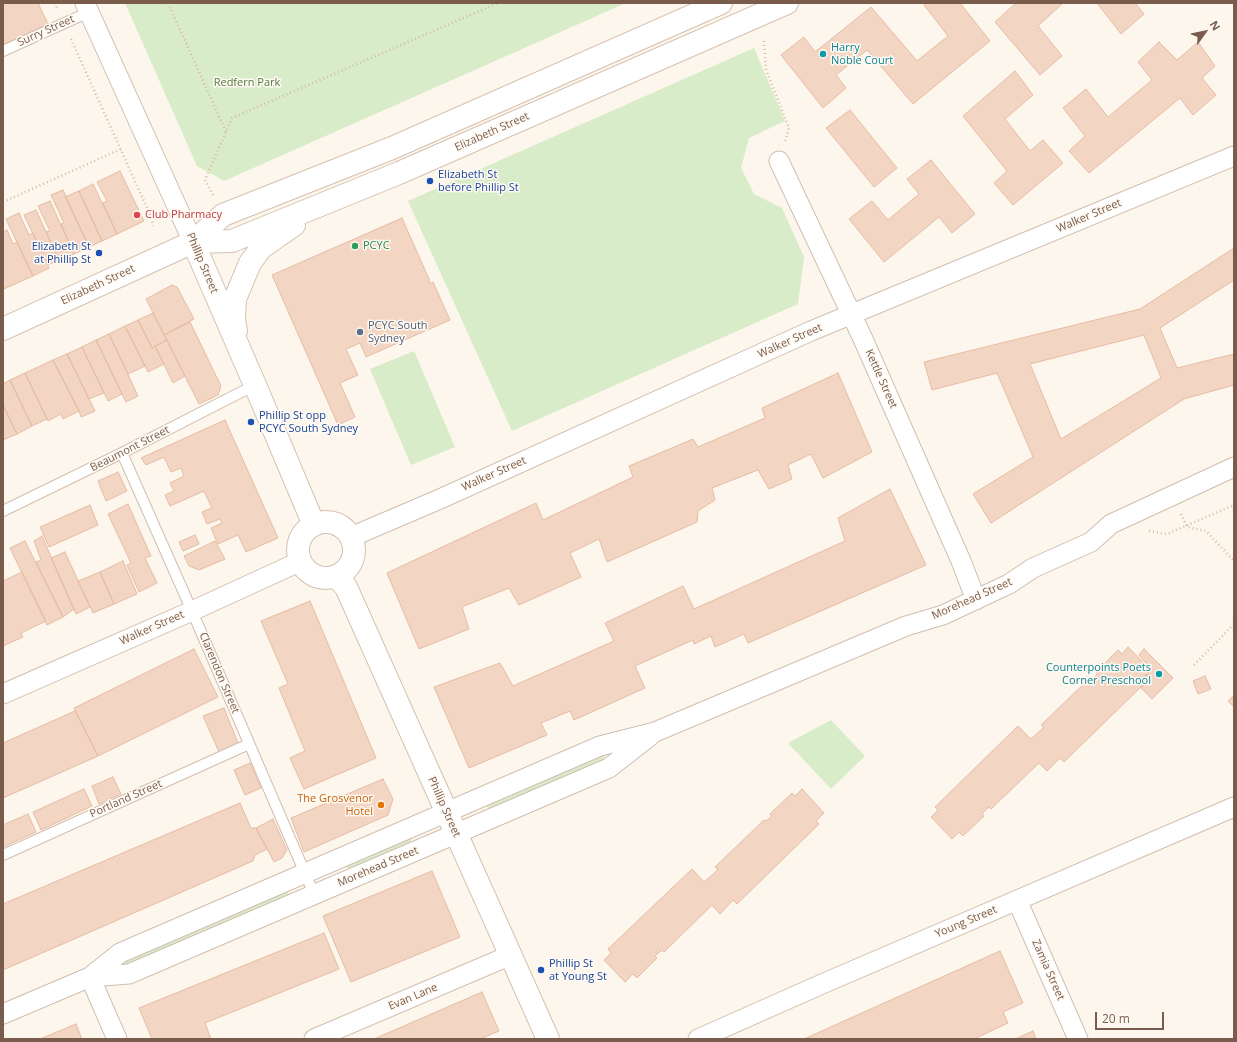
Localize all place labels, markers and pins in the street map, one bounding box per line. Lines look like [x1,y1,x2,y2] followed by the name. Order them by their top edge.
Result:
[831,41,893,67] place label: Harry Noble Court
[818,49,828,59] marker: Harry Noble Court
[438,168,519,194] place label: Elizabeth St before Phillip St
[425,176,435,186] marker: Elizabeth St before Phillip St
[145,208,222,222] place label: Club Pharmacy
[132,210,142,220] marker: Club Pharmacy
[363,239,390,253] place label: PCYC
[32,240,91,266] place label: Elizabeth St at Phillip St
[350,241,360,251] marker: PCYC
[94,248,104,258] marker: Elizabeth St at Phillip St
[368,319,428,345] place label: PCYC South Sydney
[355,327,365,337] marker: PCYC South Sydney
[259,409,358,435] place label: Phillip St opp PCYC South Sydney
[246,417,256,427] marker: Phillip St opp PCYC South Sydney
[1046,661,1151,687] place label: Counterpoints Poets Corner Preschool
[1154,669,1164,679] marker: Counterpoints Poets Corner Preschool
[297,792,373,818] place label: The Grosvenor Hotel
[376,800,386,810] marker: The Grosvenor Hotel
[549,957,607,983] place label: Phillip St at Young St
[536,965,546,975] marker: Phillip St at Young St

